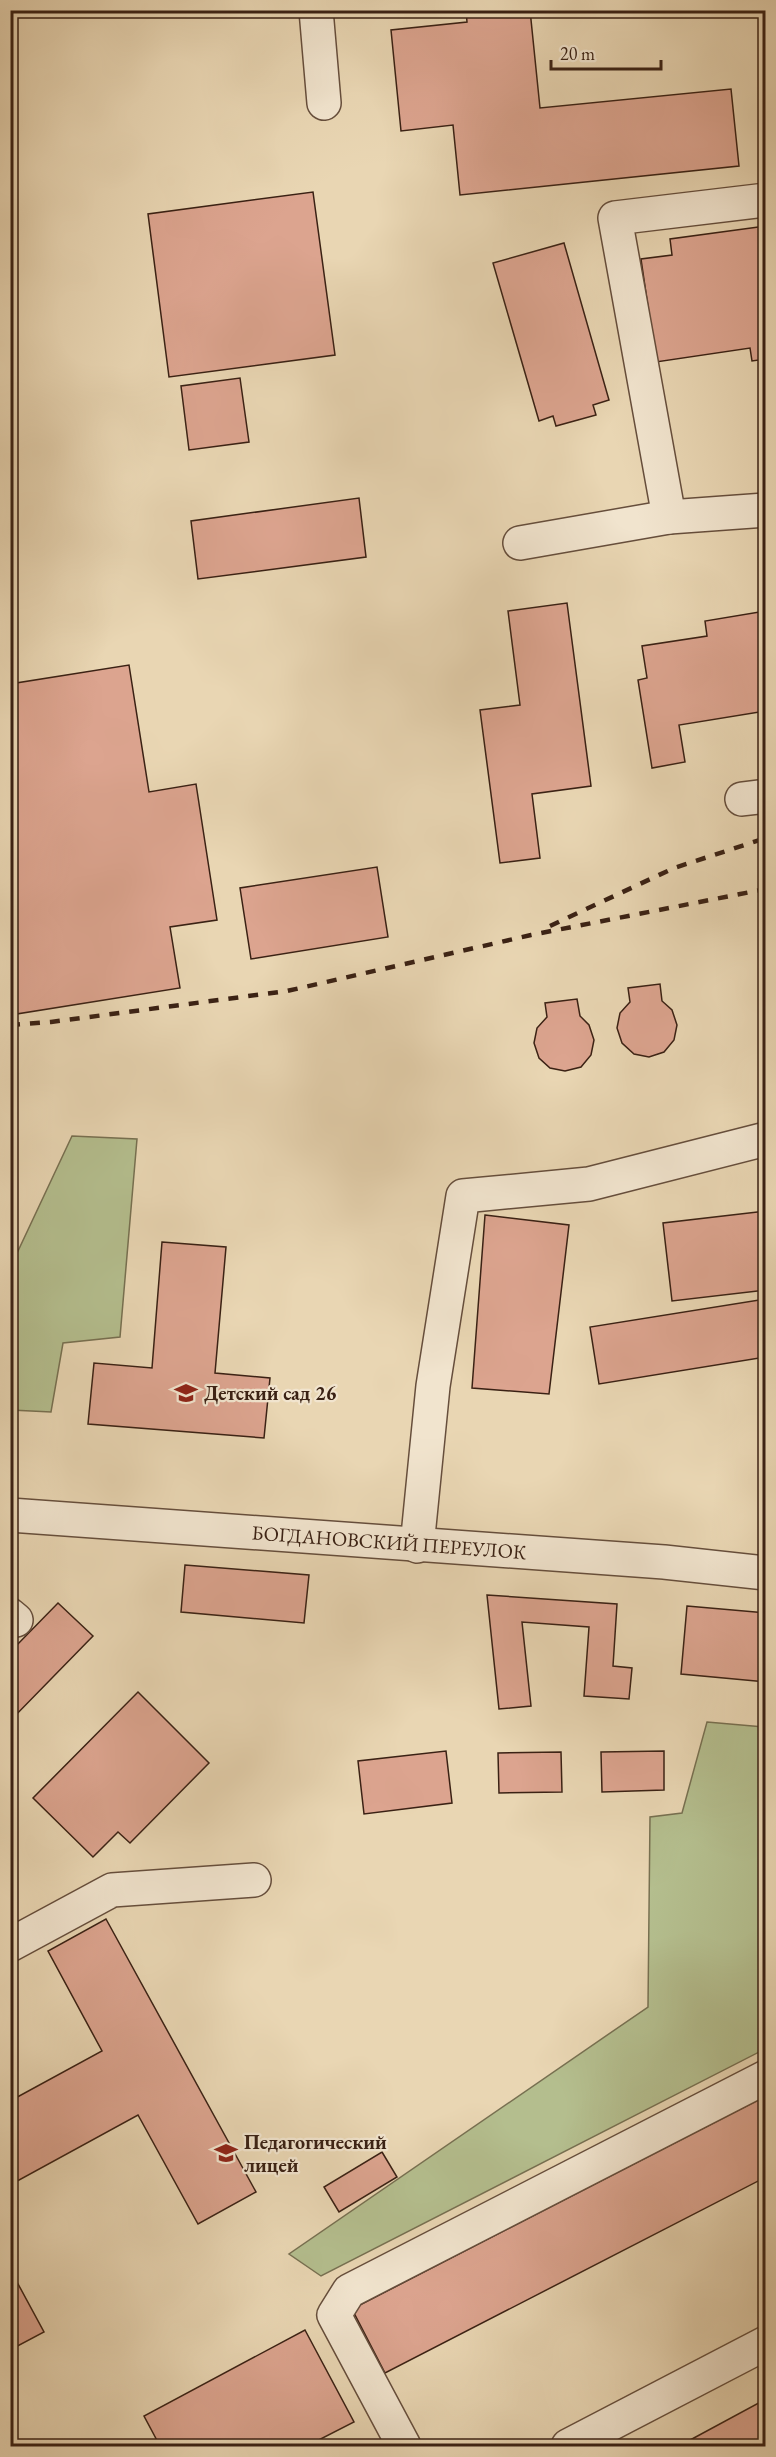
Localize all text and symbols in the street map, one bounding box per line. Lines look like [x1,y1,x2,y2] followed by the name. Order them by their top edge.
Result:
[551,33,660,71] scale bar
[560,42,595,65] text: 20 m
[173,1380,199,1406] school or university icon: Детский сад 26
[204,1380,337,1406] place label: Детский сад 26
[251,1519,528,1565] street label: БОГДАНОВСКИЙ ПЕРЕУЛОК
[244,2129,387,2178] place label: Педагогический лицей
[213,2140,239,2166] school or university icon: Педагогический лицей

